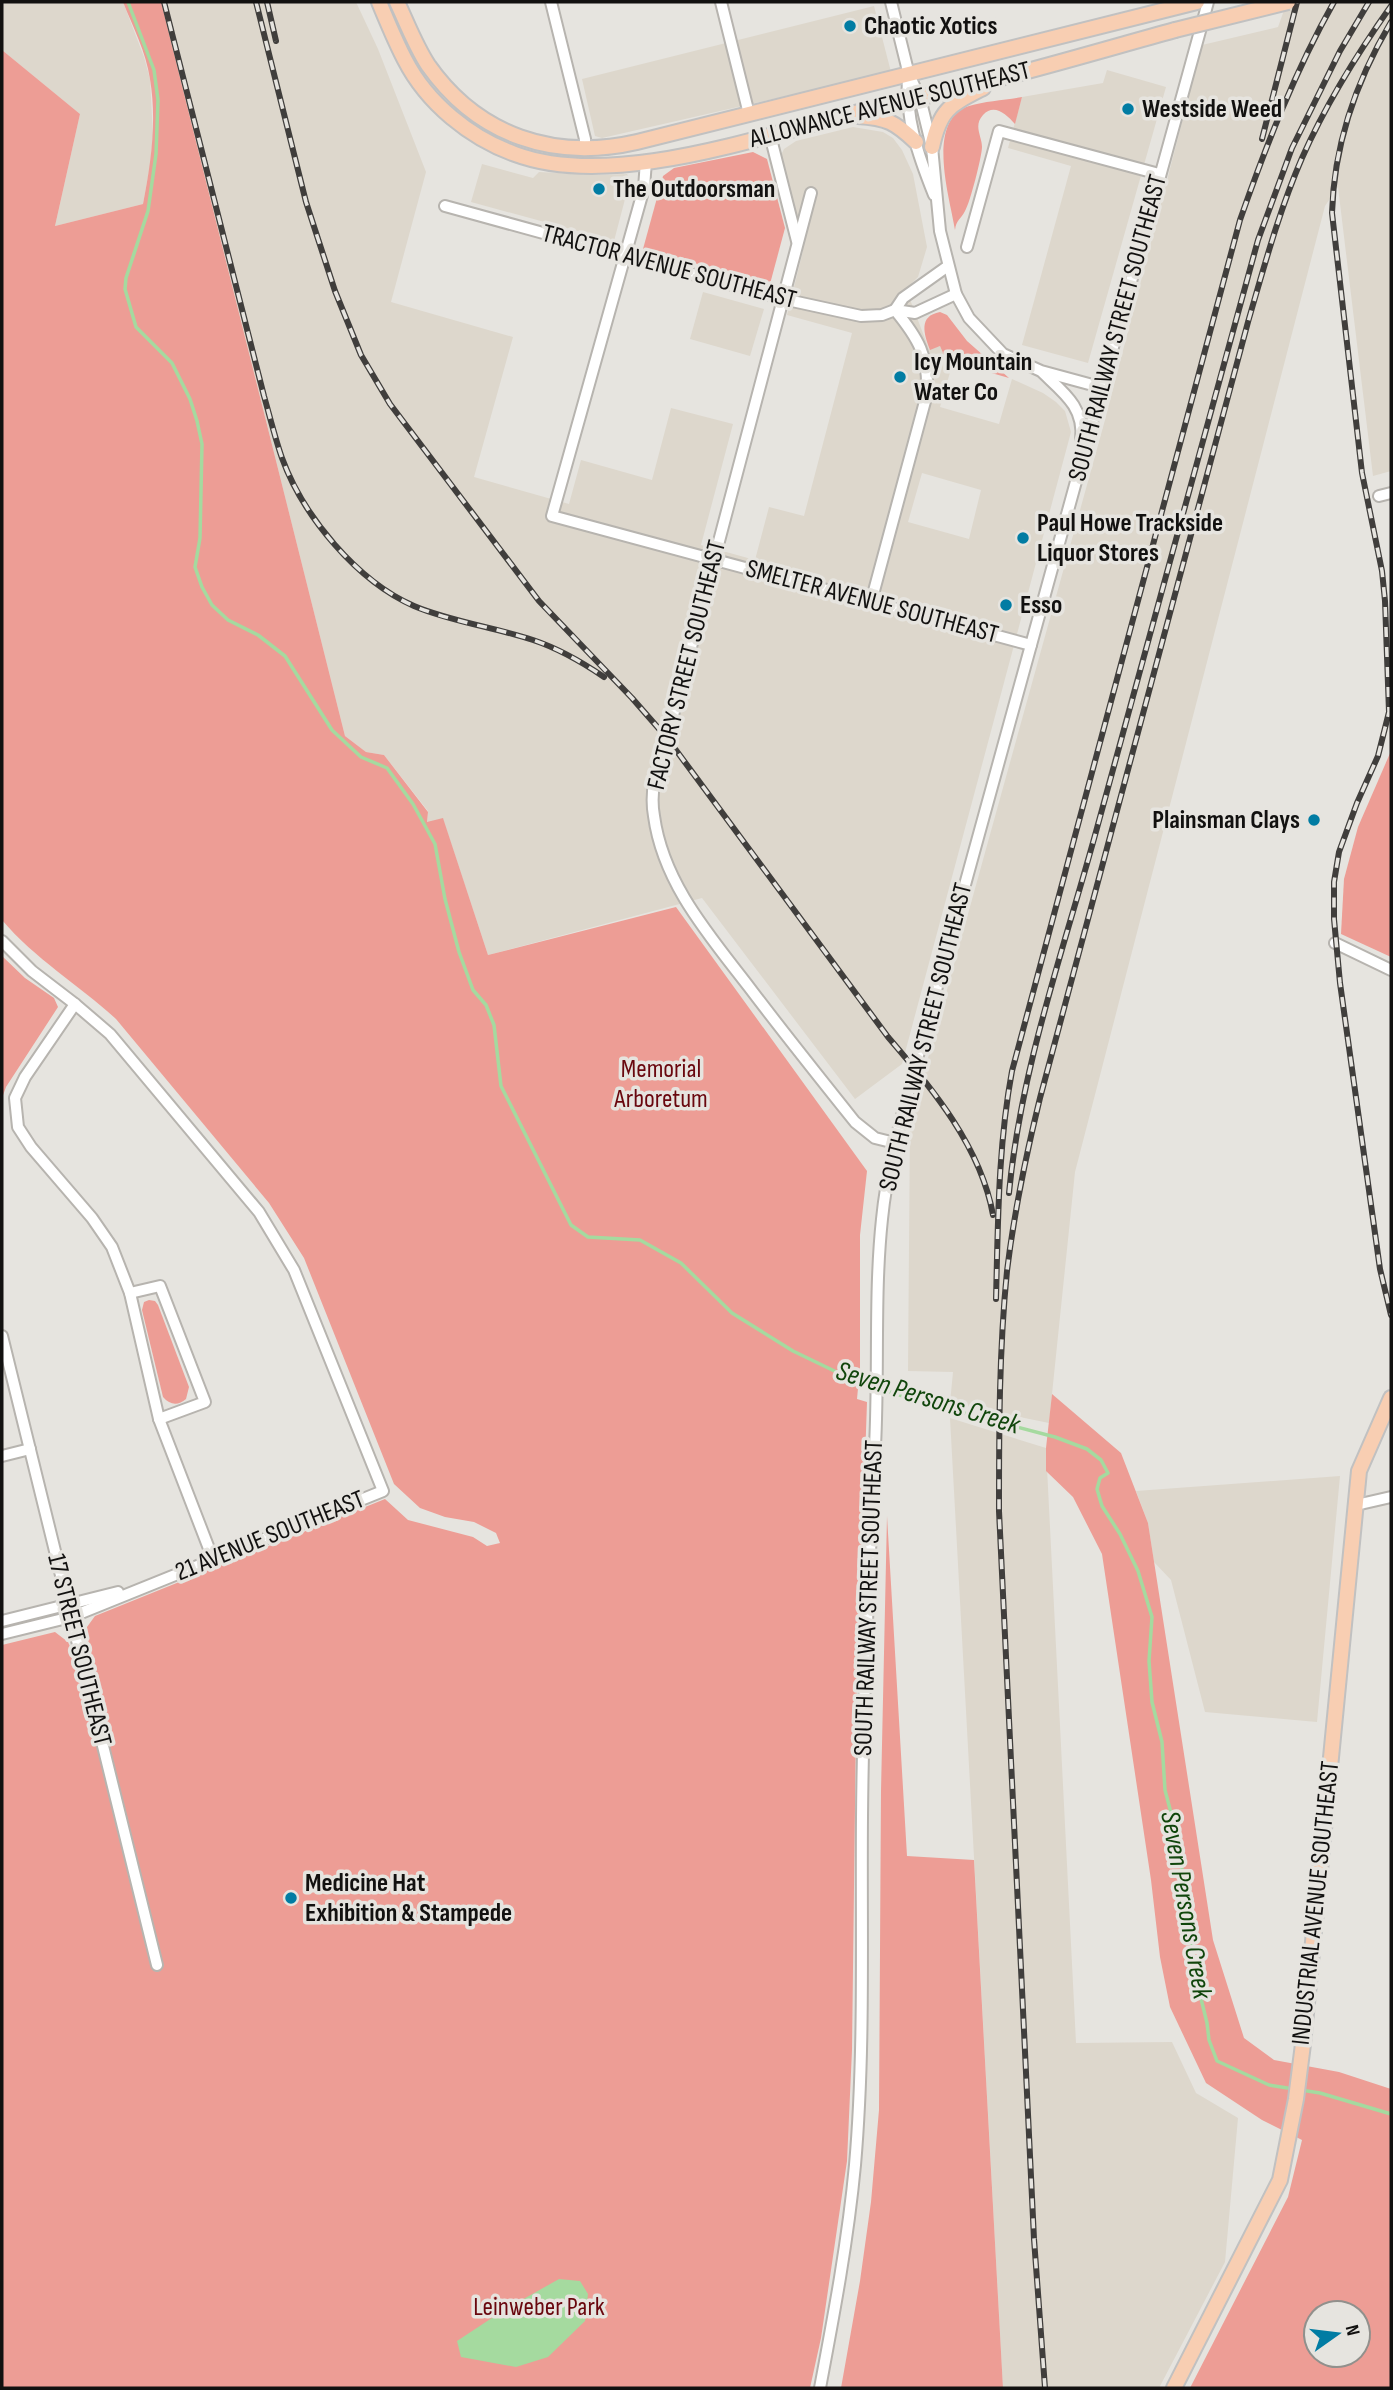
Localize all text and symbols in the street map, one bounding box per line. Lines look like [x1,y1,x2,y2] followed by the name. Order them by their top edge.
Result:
[864,11,997,42] place label: Chaotic Xotics
[842,18,858,34] marker: Chaotic Xotics
[745,55,1034,155] street label: ALLOWANCE AVENUE SOUTHEAST
[1142,94,1282,125] place label: Westside Weed
[1120,101,1136,117] marker: Westside Weed
[1062,171,1174,485] street label: SOUTH RAILWAY STREET SOUTHEAST
[613,174,775,205] place label: The Outdoorsman
[591,181,607,197] marker: The Outdoorsman
[538,218,800,316] street label: TRACTOR AVENUE SOUTHEAST
[914,347,1032,408] place label: Icy Mountain Water Co
[892,369,908,385] marker: Icy Mountain Water Co
[1037,508,1223,569] place label: Paul Howe Trackside Liquor Stores
[1015,530,1031,546] marker: Paul Howe Trackside Liquor Stores
[641,537,733,793] street label: FACTORY STREET SOUTHEAST
[742,553,1002,651] street label: SMELTER AVENUE SOUTHEAST
[1020,590,1062,621] place label: Esso
[998,597,1014,613] marker: Esso
[1152,805,1300,836] place label: Plainsman Clays
[1306,812,1322,828] marker: Plainsman Clays
[873,880,979,1194] street label: SOUTH RAILWAY STREET SOUTHEAST
[613,1054,708,1115] park label: Memorial Arboretum
[832,1354,1025,1442] water label: Seven Persons Creek
[848,1440,890,1756] street label: SOUTH RAILWAY STREET SOUTHEAST
[171,1484,369,1588] street label: 21 AVENUE SOUTHEAST
[40,1551,118,1749] street label: 17 STREET SOUTHEAST
[1286,1760,1346,2046] street label: INDUSTRIAL AVENUE SOUTHEAST
[1153,1809,1219,2003] water label: Seven Persons Creek
[305,1868,512,1929] place label: Medicine Hat Exhibition & Stampede
[283,1890,299,1906] marker: Medicine Hat Exhibition & Stampede
[473,2292,605,2323] park label: Leinweber Park
[1302,2299,1372,2369] north arrow
[1340,2323,1364,2338] text: N

